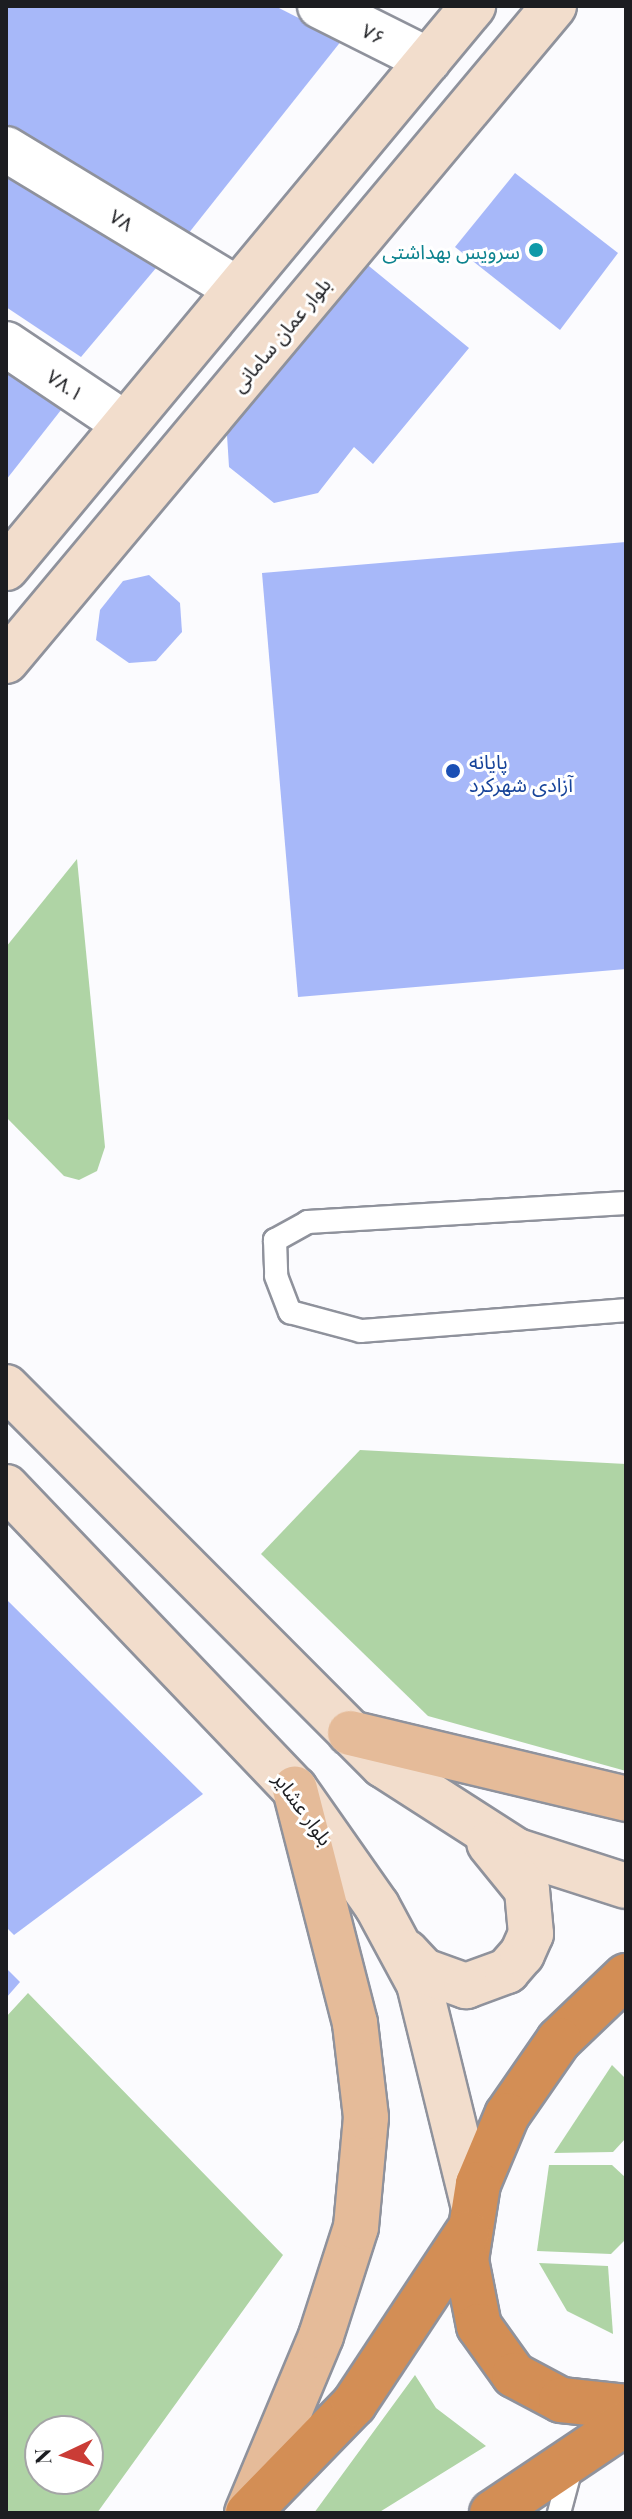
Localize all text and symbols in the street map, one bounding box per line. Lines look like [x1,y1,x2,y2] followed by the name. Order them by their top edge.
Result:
[358,17,390,49] street label: ۷۶
[106,203,138,235] street label: ۷۸
[382,238,520,262] place label: سرویس بهداشتی
[527,241,545,259] marker: سرویس بهداشتی
[225,272,335,396] street label: بلوار عمان سامانی
[43,363,89,405] street label: ۷۸.۱
[469,748,573,795] place label: پایانه آزادی شهرکرد
[444,762,462,780] marker: پایانه آزادی شهرکرد
[269,1767,339,1849] street label: بلوار عشایر
[24,2415,104,2495] north arrow
[27,2448,58,2466] text: N

